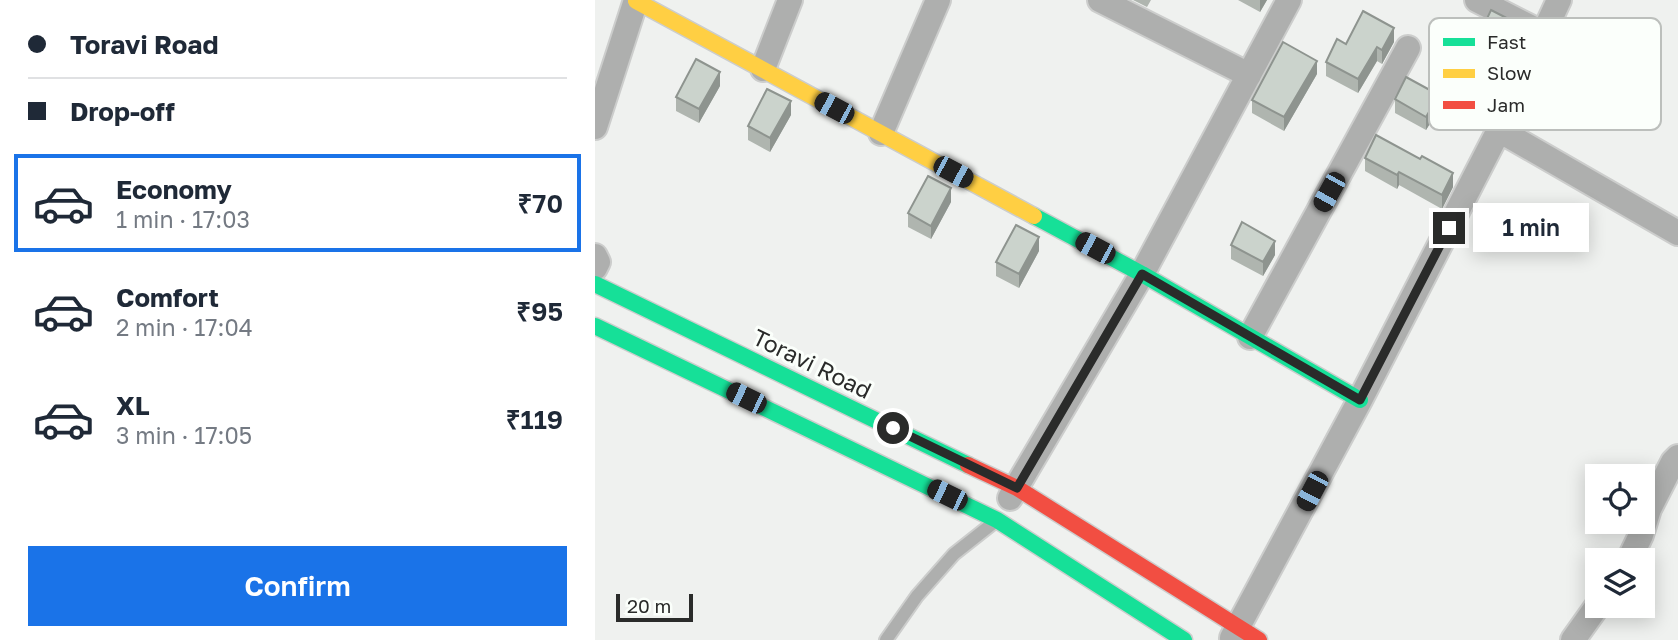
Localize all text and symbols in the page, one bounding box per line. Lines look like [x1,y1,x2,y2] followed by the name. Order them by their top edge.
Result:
[1429,18,1661,130] legend
[70,29,218,60] text: Toravi Road
[1487,30,1526,53] text: Fast
[1487,61,1532,84] text: Slow
[811,89,858,127] car
[1487,93,1525,116] text: Jam
[70,96,175,127] text: Drop-off
[930,153,977,191] car
[1310,169,1349,215] car
[32,172,95,235] icon: car
[116,174,232,205] text: Economy
[517,188,563,219] text: ₹70
[1473,204,1589,252] callout: 1 min
[116,205,250,233] text: 1 min · 17:03
[1433,212,1465,244] route end
[1502,213,1560,241] text: 1 min
[1072,229,1119,267] car
[32,280,95,343] icon: car
[116,282,219,313] text: Comfort
[516,296,563,327] text: ₹95
[116,313,253,341] text: 2 min · 17:04
[749,322,876,404] street label: Toravi Road
[723,379,770,417] car
[32,388,95,451] icon: car
[116,390,150,421] text: XL
[506,404,563,435] text: ₹119
[877,412,909,444] route start
[116,421,252,449] text: 3 min · 17:05
[1585,464,1655,618] map controls
[1585,464,1655,534] button: locate
[1293,468,1332,514] car
[924,476,971,514] car
[28,546,567,626] button: Confirm
[1585,548,1655,618] button: layers
[616,591,693,623] scale bar
[627,594,671,617] text: 20 m

